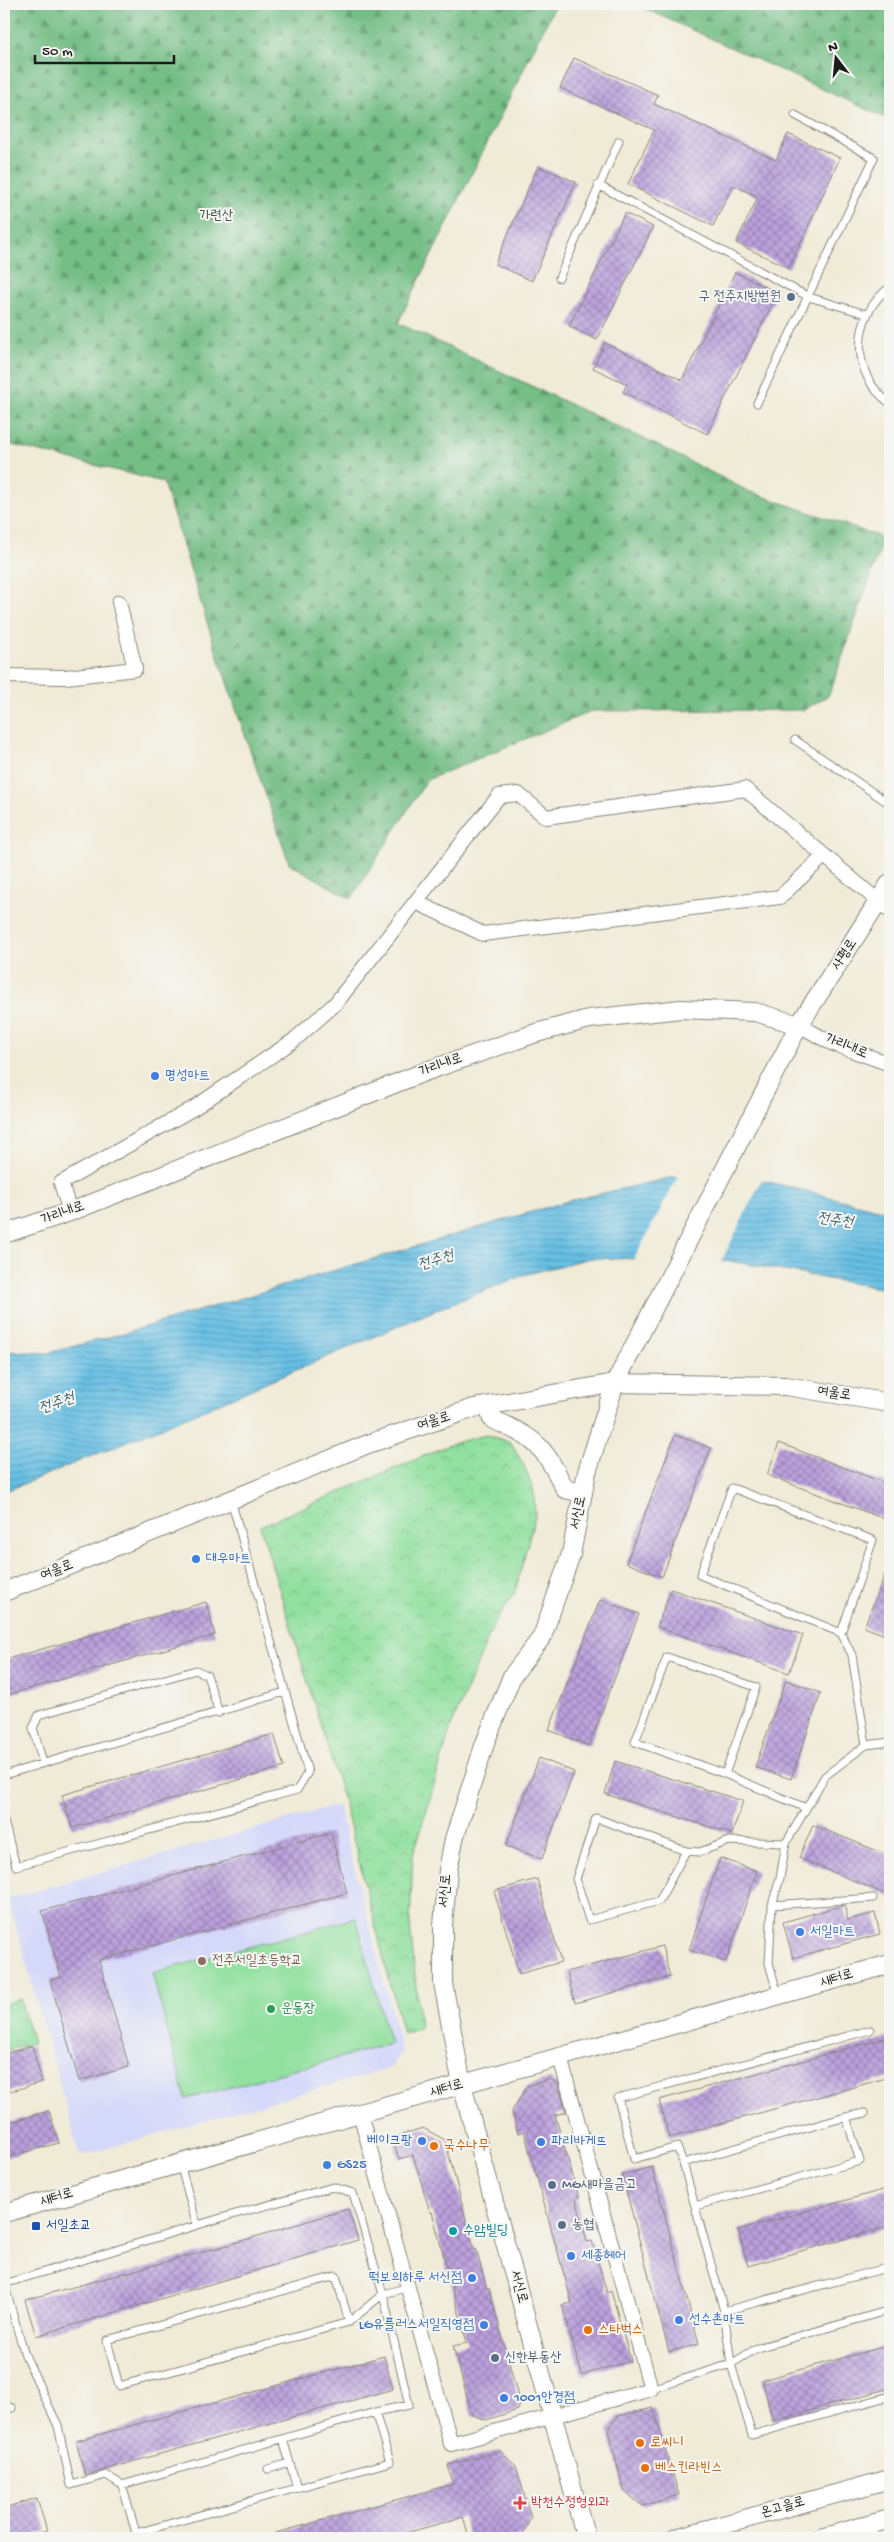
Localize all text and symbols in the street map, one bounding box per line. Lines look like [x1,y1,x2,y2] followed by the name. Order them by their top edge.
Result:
[35,32,174,64] scale bar
[812,32,862,82] north arrow
[826,38,840,57] text: N
[42,43,73,61] text: 50 m
[199,208,234,225] park label: 가련산
[699,289,781,306] place label: 구 전주지방법원
[785,291,797,303] marker: 구 전주지방법원
[829,936,861,974] street label: 사평로
[822,1031,870,1063] street label: 가리내로
[417,1050,465,1082] street label: 가리내로
[165,1068,210,1085] place label: 명성마트
[149,1070,161,1082] marker: 명성마트
[39,1198,87,1230] street label: 가리내로
[816,1210,856,1233] water label: 전주천
[416,1247,458,1275] water label: 전주천
[816,1383,852,1405] street label: 여울로
[37,1389,79,1418] water label: 전주천
[415,1409,453,1435] street label: 여울로
[567,1495,591,1531] street label: 서신로
[206,1551,251,1568] place label: 대우마트
[190,1553,202,1565] marker: 대우마트
[38,1557,76,1585] street label: 여울로
[436,1873,456,1909] street label: 서신로
[810,1924,855,1941] place label: 서일마트
[794,1926,806,1938] marker: 서일마트
[212,1953,302,1970] place label: 전주서일초등학교
[196,1955,208,1967] marker: 전주서일초등학교
[818,1966,856,1992] street label: 새터로
[281,2001,316,2018] place label: 운동장
[265,2003,277,2015] marker: 운동장
[428,2076,466,2102] street label: 새터로
[367,2133,413,2150] place label: 베이크팡
[551,2134,607,2151] place label: 파리바게뜨
[416,2135,428,2147] marker: 베이크팡
[535,2136,547,2148] marker: 파리바게뜨
[444,2138,489,2155] place label: 국수나무
[428,2140,440,2152] marker: 국수나무
[337,2157,367,2174] place label: GS25
[321,2159,333,2171] marker: GS25
[562,2177,637,2194] place label: MG새마을금고
[546,2179,558,2191] marker: MG새마을금고
[38,2185,76,2211] street label: 새터로
[572,2217,595,2234] place label: 농협
[46,2218,91,2235] place label: 서일초교
[556,2219,568,2231] marker: 농협
[30,2220,42,2232] marker: 서일초교
[463,2223,508,2240] place label: 수암빌딩
[447,2225,459,2237] marker: 수암빌딩
[581,2248,626,2265] place label: 세종헤어
[565,2250,577,2262] marker: 세종헤어
[505,2268,531,2306] street label: 서신로
[369,2270,462,2287] place label: 떡보의하루 서신점
[466,2272,478,2284] marker: 떡보의하루 서신점
[689,2312,745,2329] place label: 선수촌마트
[673,2314,685,2326] marker: 선수촌마트
[359,2317,474,2334] place label: LG유플러스서일직영점
[478,2319,490,2331] marker: LG유플러스서일직영점
[598,2322,643,2339] place label: 스타벅스
[582,2324,594,2336] marker: 스타벅스
[505,2350,562,2367] place label: 신한부동산
[489,2352,501,2364] marker: 신한부동산
[513,2390,575,2407] place label: 1001안경점
[498,2392,510,2404] marker: 1001안경점
[650,2435,684,2452] place label: 로씨니
[634,2437,646,2449] marker: 로씨니
[655,2460,723,2477] place label: 베스킨라빈스
[639,2462,651,2474] marker: 베스킨라빈스
[759,2494,807,2522] street label: 온고을로
[531,2495,610,2512] place label: 박천수정형외과
[513,2496,527,2510] marker: 박천수정형외과

